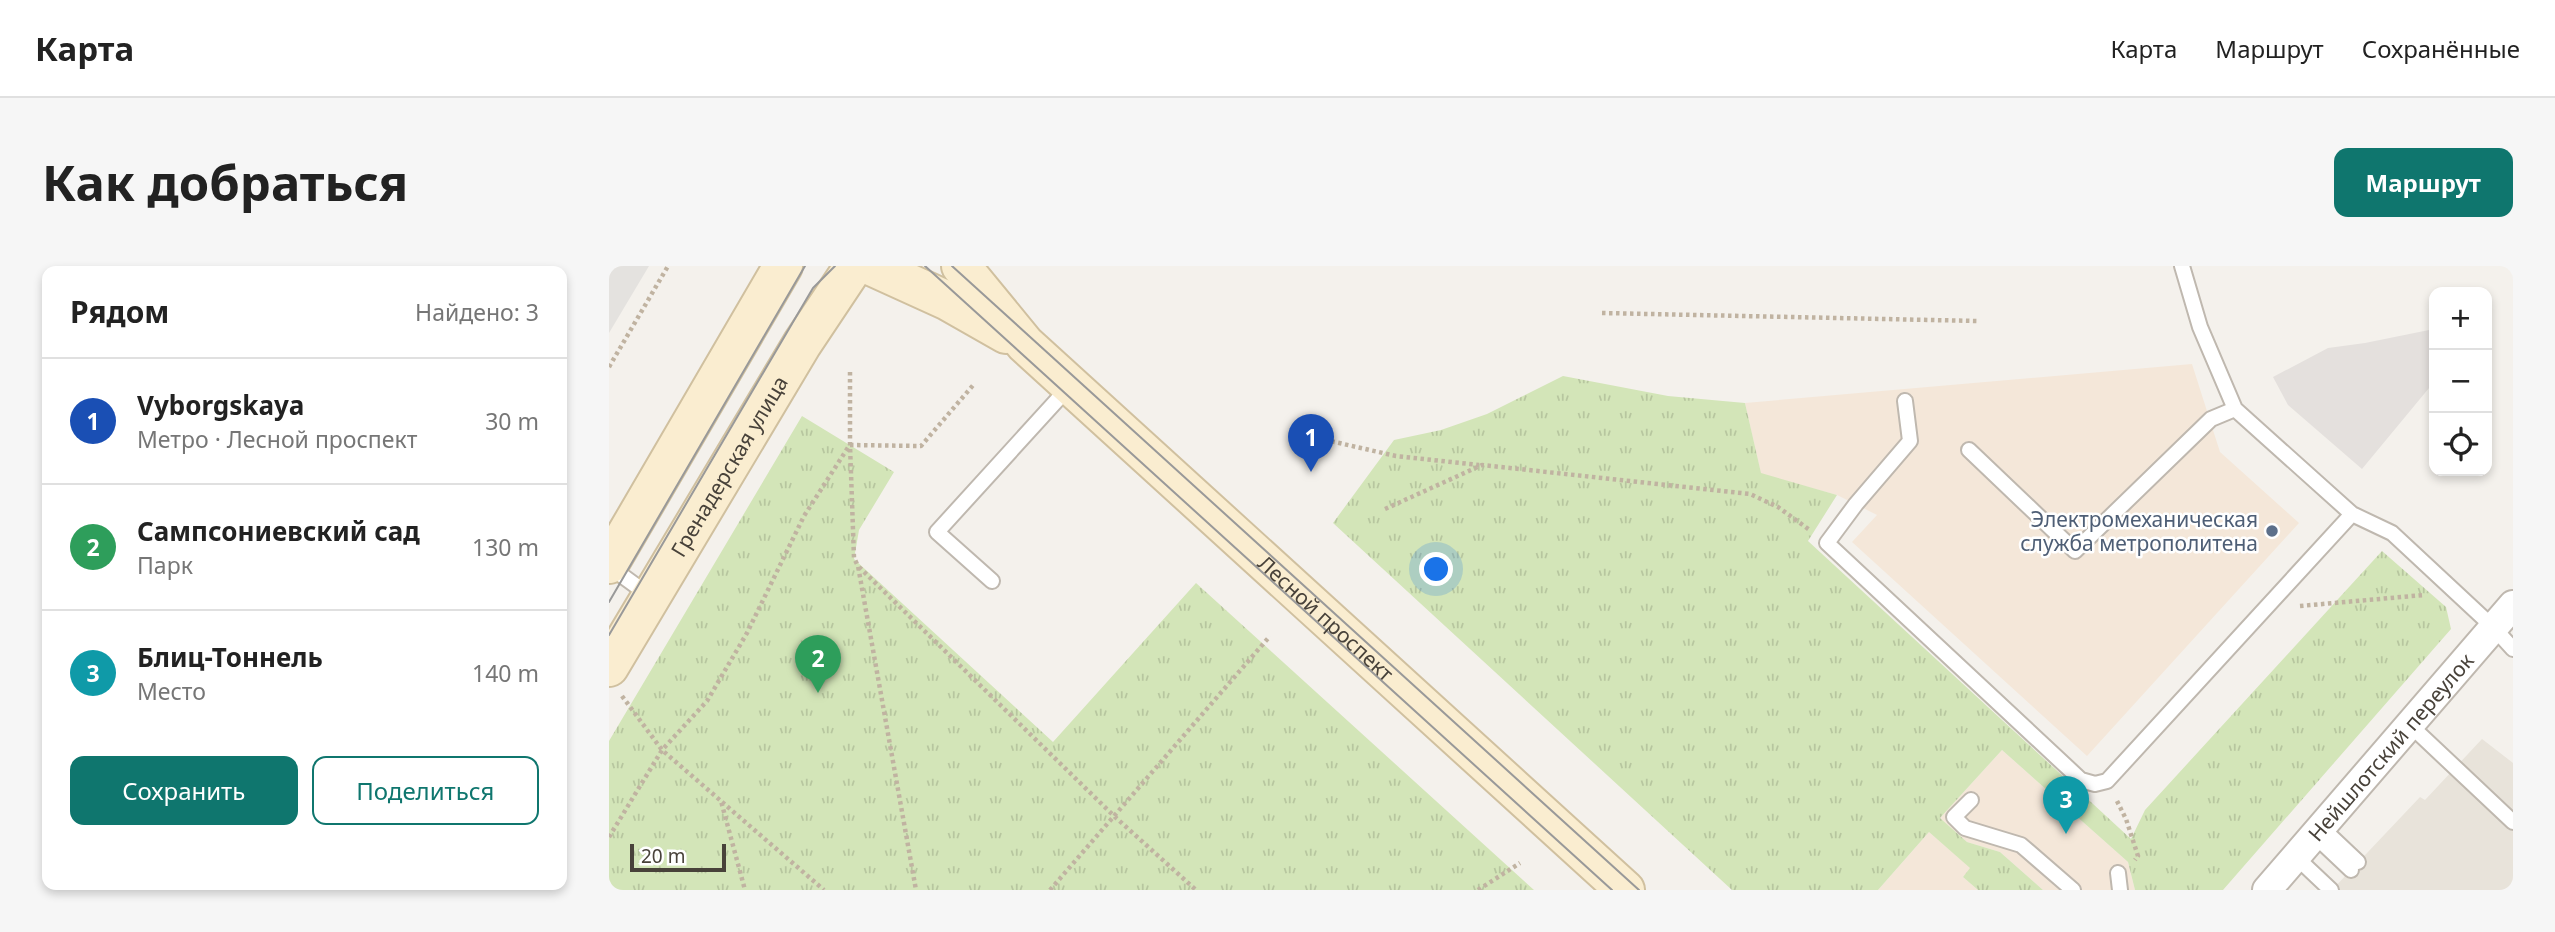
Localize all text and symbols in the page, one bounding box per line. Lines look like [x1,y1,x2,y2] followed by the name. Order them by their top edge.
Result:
[35,26,134,71] text: Карта
[2110,32,2177,65] text: Карта
[2215,32,2324,65] text: Маршрут
[2362,32,2520,65] text: Сохранённые
[2334,148,2513,217] button: Маршрут
[42,149,408,215] text: Как добраться
[2429,287,2492,476] map controls
[2429,287,2492,350] button: +
[70,291,169,332] text: Рядом
[415,296,539,328] text: Найдено: 3
[2429,350,2492,413] button: −
[664,371,794,562] street label: Гренадерская улица
[137,387,304,423] text: Vyborgskaya
[86,405,100,437] text: 1
[485,405,539,437] text: 30 m
[2429,413,2492,476] button: locate
[1288,414,1334,472] pin: 1
[137,423,417,455] text: Метро · Лесной проспект
[2020,505,2258,557] place label: Электромеханическая служба метрополитена
[137,513,420,549] text: Сампсониевский сад
[2264,523,2280,539] marker: Электромеханическая служба метрополитена
[86,531,100,563] text: 2
[472,531,539,563] text: 130 m
[137,549,193,581] text: Парк
[1252,549,1400,687] street label: Лесной проспект
[1419,552,1453,586] your location
[795,635,841,693] pin: 2
[137,639,323,675] text: Блиц-Тоннель
[2302,647,2479,847] street label: Нейшлотский переулок
[86,657,100,689] text: 3
[472,657,539,689] text: 140 m
[137,675,206,707] text: Место
[70,756,298,825] button: Сохранить
[312,756,539,825] button: Поделиться
[2043,776,2089,834] pin: 3
[630,841,726,873] scale bar
[641,843,685,869] text: 20 m

